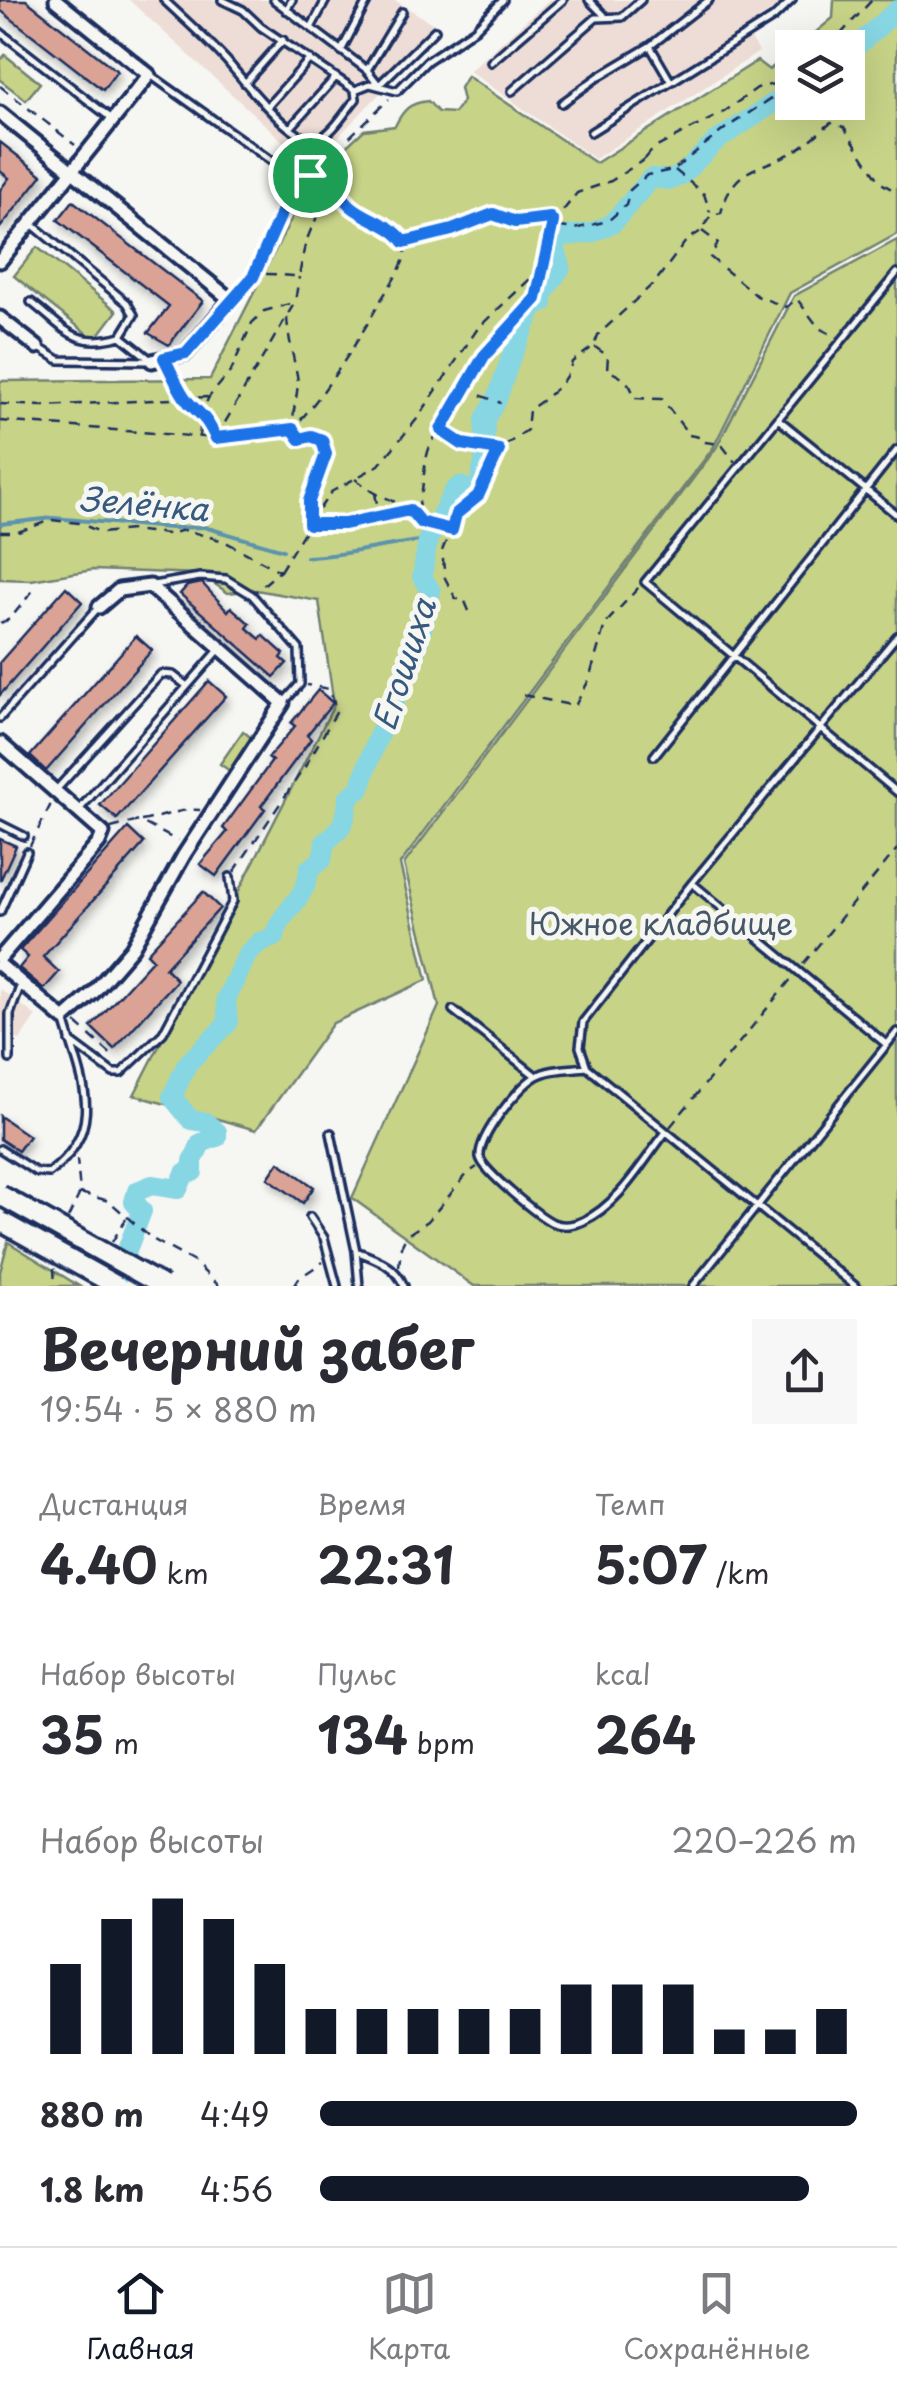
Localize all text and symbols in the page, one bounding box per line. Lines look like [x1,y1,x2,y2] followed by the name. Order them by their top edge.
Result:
[775,30,865,120] map controls
[775,30,865,120] button: layers
[268,133,353,218] pin
[283,148,338,203] icon: arrive
[77,473,212,533] water label: Зелёнка
[359,591,447,736] water label: Егошиха
[529,900,793,945] park label: Южное кладбище
[40,1306,474,1389] text: Вечерний забег
[752,1319,857,1424] button: share
[40,1385,317,1433] text: 19:54 · 5 × 880 m
[40,1482,189,1525] text: Дистанция
[317,1482,407,1525] text: Время
[595,1482,665,1525] text: Темп
[40,1525,157,1601] text: 4.40
[317,1525,454,1601] text: 22:31
[595,1525,707,1601] text: 5:07
[157,1551,209,1594] text: km
[707,1551,769,1594] text: /km
[40,1652,236,1695] text: Набор высоты
[317,1652,397,1695] text: Пульс
[595,1652,651,1695] text: kcal
[40,1695,104,1771] text: 35
[317,1695,408,1771] text: 134
[595,1695,696,1771] text: 264
[104,1721,139,1764] text: m
[408,1721,475,1764] text: bpm
[40,1816,264,1864] text: Набор высоты
[671,1816,857,1864] text: 220–226 m
[40,2090,144,2138] text: 880 m
[200,2090,270,2138] text: 4:49
[40,2165,144,2213] text: 1.8 km
[200,2165,273,2213] text: 4:56
[87,2266,195,2369] tab: Главная
[368,2266,450,2369] tab: Карта
[623,2266,810,2369] tab: Сохранённые

